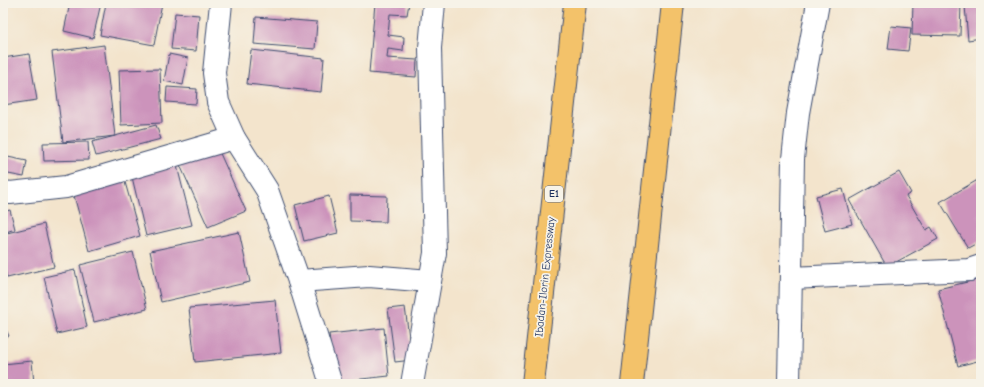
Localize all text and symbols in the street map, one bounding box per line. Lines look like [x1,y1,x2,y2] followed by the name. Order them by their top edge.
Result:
[545,186,563,202] road number: E1
[532,216,558,338] street label: Ibadan-Ilorin Expressway

